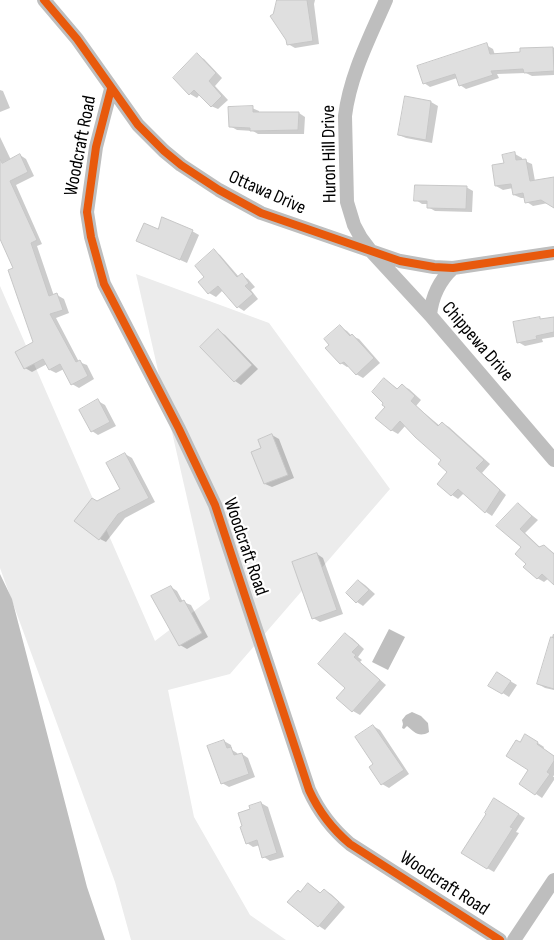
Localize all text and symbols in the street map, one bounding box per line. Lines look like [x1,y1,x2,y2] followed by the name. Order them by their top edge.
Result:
[60,94,102,198] street label: Woodcraft Road
[318,105,342,203] street label: Huron Hill Drive
[225,166,309,220] street label: Ottawa Drive
[436,297,518,387] street label: Chippewa Drive
[218,495,272,599] street label: Woodcraft Road
[395,847,493,921] street label: Woodcraft Road

